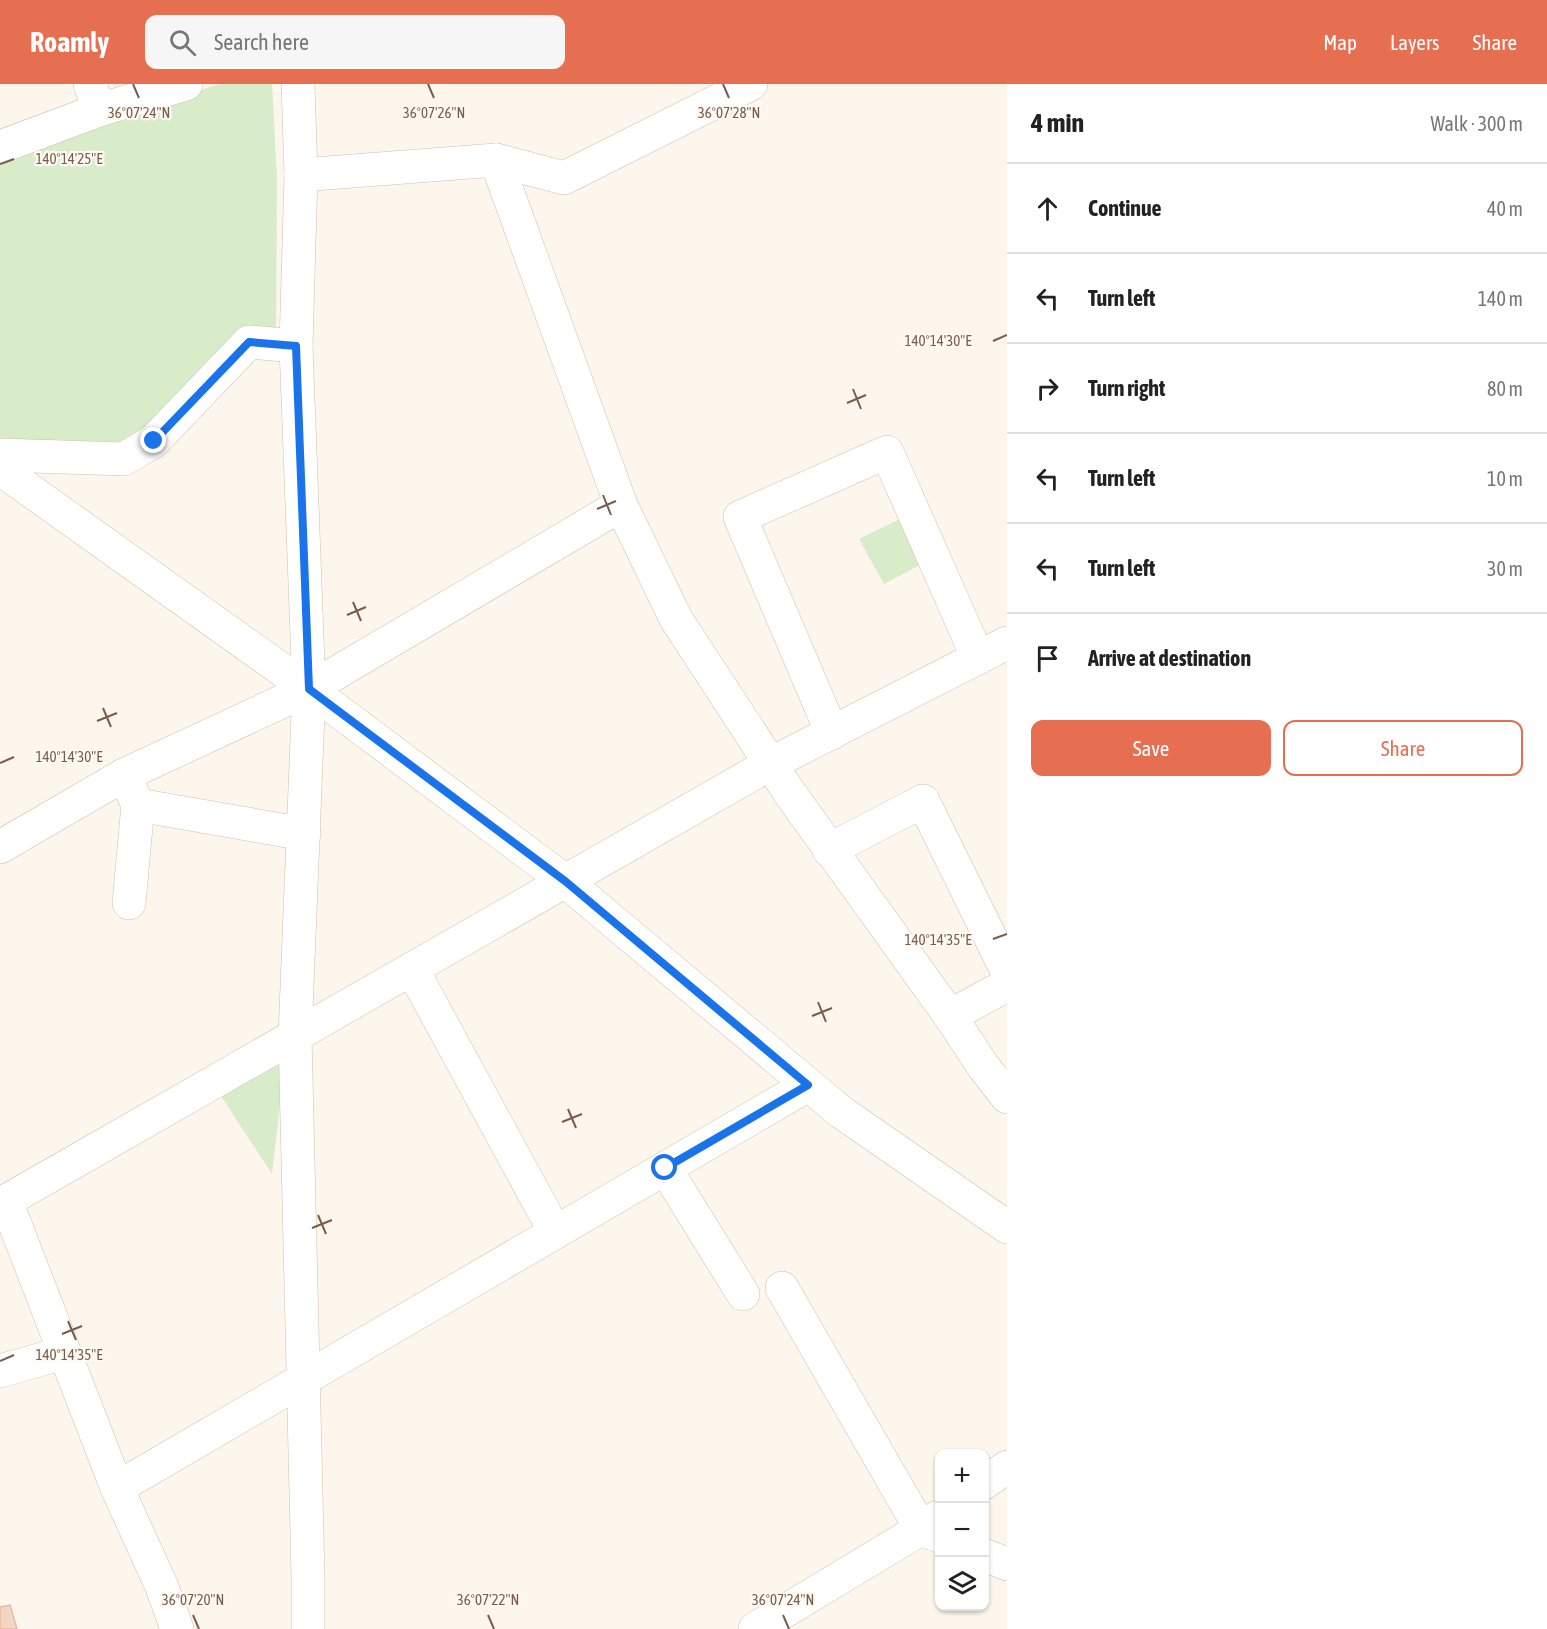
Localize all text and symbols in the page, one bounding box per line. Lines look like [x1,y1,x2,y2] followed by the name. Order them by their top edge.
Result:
[145,15,565,69] search box
[30,26,109,58] text: Roamly
[166,26,199,59] icon: search
[214,29,309,55] text: Search here
[1323,30,1357,54] text: Map
[1390,30,1440,54] text: Layers
[1473,30,1517,54] text: Share
[108,104,170,121] text: 36°07'24"N
[403,104,465,121] text: 36°07'26"N
[698,104,760,121] text: 36°07'28"N
[1031,108,1084,138] text: 4 min
[1431,112,1523,135] text: Walk · 300 m
[35,150,103,167] text: 140°14'25"E
[1031,192,1064,225] icon: ahead
[1088,195,1162,221] text: Continue
[1487,197,1523,220] text: 40 m
[1031,282,1064,315] icon: left
[1088,285,1155,311] text: Turn left
[1478,287,1523,310] text: 140 m
[904,332,972,349] text: 140°14'30"E
[1031,372,1064,405] icon: right
[1088,375,1165,401] text: Turn right
[1487,377,1523,400] text: 80 m
[140,427,166,453] route end
[1031,462,1064,495] icon: left
[1088,465,1155,491] text: Turn left
[1487,467,1523,490] text: 10 m
[1031,552,1064,585] icon: left
[1088,555,1155,581] text: Turn left
[1487,557,1523,580] text: 30 m
[1031,642,1064,675] icon: arrive
[1088,645,1251,671] text: Arrive at destination
[1031,720,1271,776] button: Save
[1283,720,1523,776] button: Share
[35,748,103,765] text: 140°14'30"E
[904,931,972,948] text: 140°14'35"E
[651,1154,677,1180] route start
[35,1346,103,1363] text: 140°14'35"E
[935,1449,989,1611] map controls
[935,1449,989,1503] button: +
[935,1503,989,1557] button: −
[935,1557,989,1611] button: layers
[162,1591,224,1608] text: 36°07'20"N
[457,1591,519,1608] text: 36°07'22"N
[752,1591,814,1608] text: 36°07'24"N

